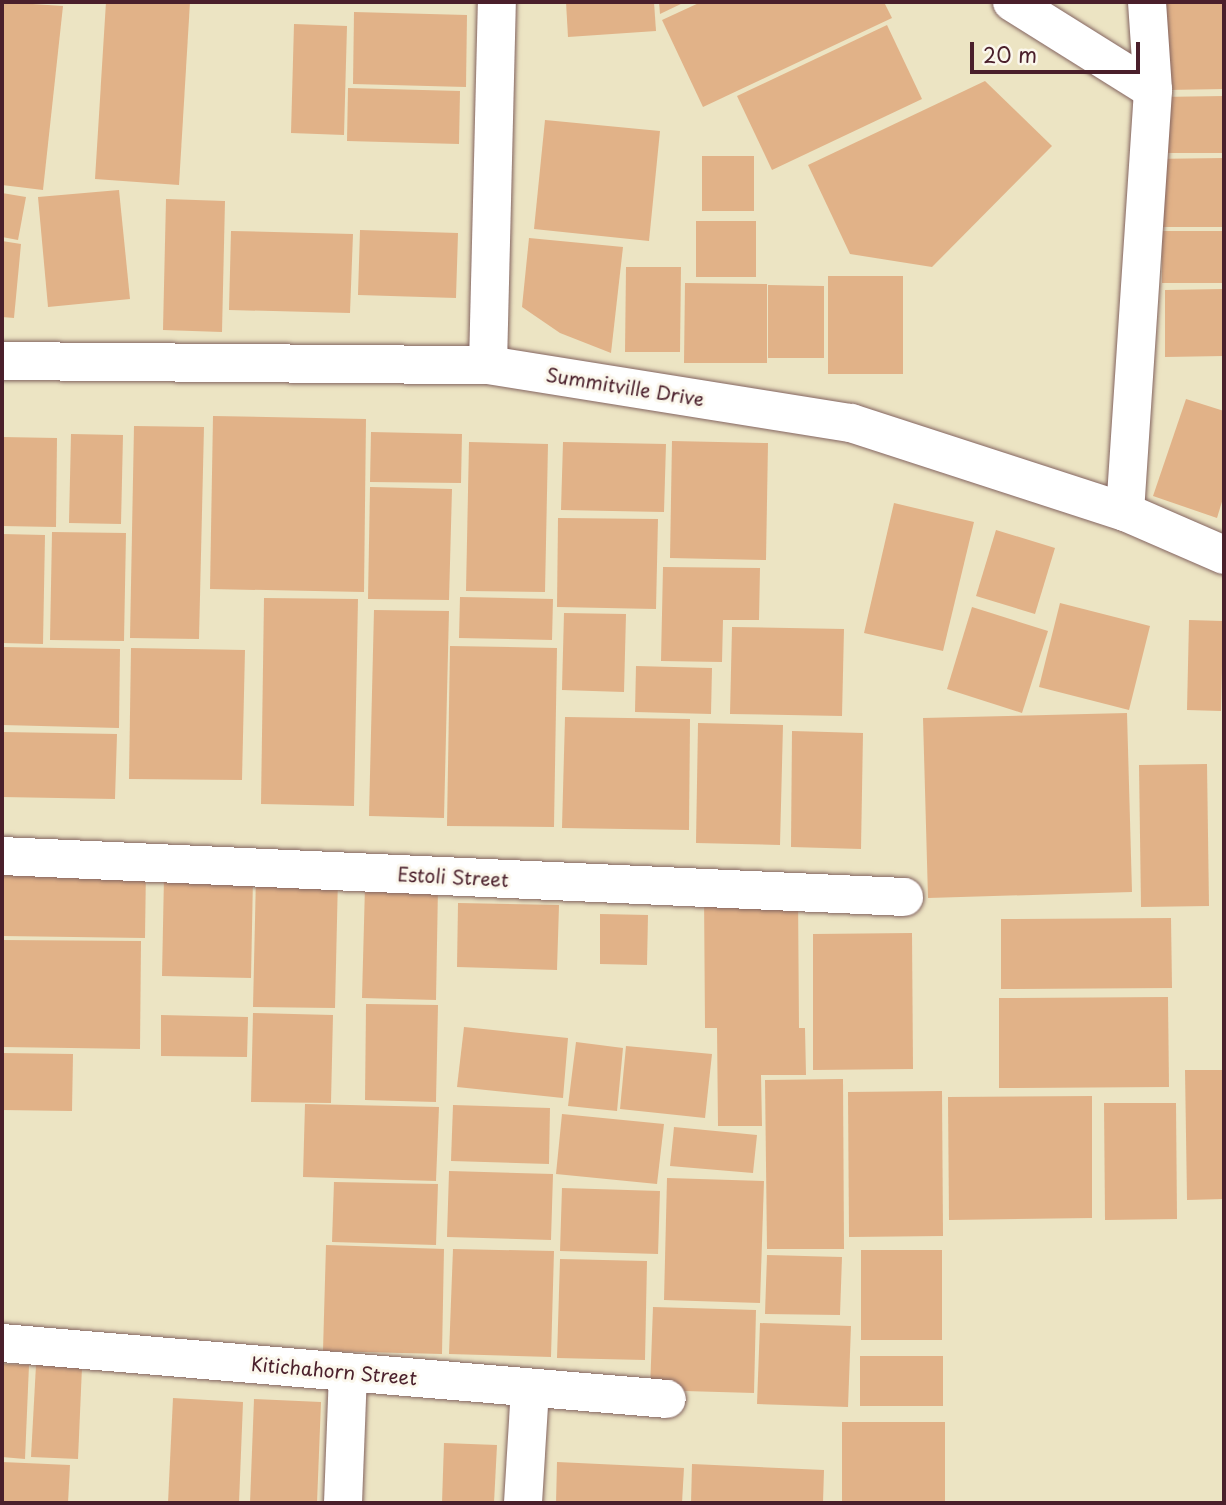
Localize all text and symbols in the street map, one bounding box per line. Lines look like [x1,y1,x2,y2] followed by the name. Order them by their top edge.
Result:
[974,28,1144,72] scale bar
[983,38,1037,70] text: 20 m
[544,363,706,411] street label: Summitville Drive
[397,863,509,891] street label: Estoli Street
[250,1352,418,1390] street label: Kitichahorn Street

